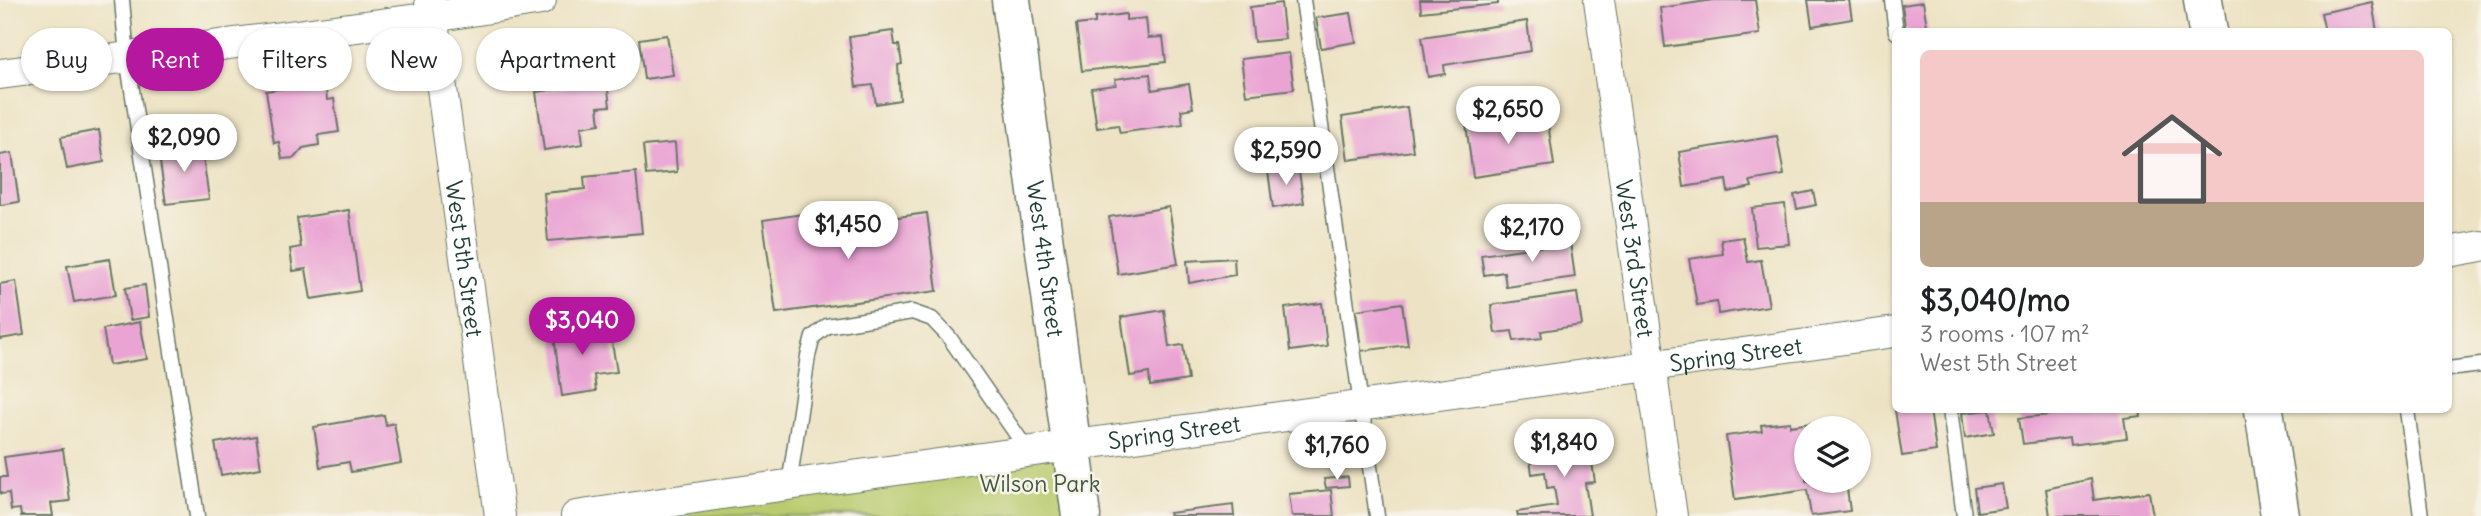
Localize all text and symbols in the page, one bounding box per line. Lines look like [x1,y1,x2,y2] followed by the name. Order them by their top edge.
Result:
[21,28,112,91] chip: Buy
[126,28,224,91] chip: Rent
[238,28,352,91] chip: Filters
[366,28,462,91] chip: New
[476,28,640,91] chip: Apartment
[1451,86,1565,146] pin: $2,650
[1472,94,1544,123] text: $2,650
[2109,96,2235,222] icon: home
[127,114,241,174] pin: $2,090
[147,122,221,151] text: $2,090
[1229,128,1343,187] pin: $2,590
[1250,135,1322,164] text: $2,590
[1610,178,1661,339] street label: West 3rd Street
[440,179,490,339] street label: West 5th Street
[1021,179,1071,339] street label: West 4th Street
[791,202,905,261] pin: $1,450
[1475,204,1589,264] pin: $2,170
[814,209,882,238] text: $1,450
[1500,212,1564,241] text: $2,170
[1920,281,2070,319] text: $3,040/mo
[525,298,639,357] pin: $3,040
[545,305,619,334] text: $3,040
[1920,319,2090,348] text: 3 rooms · 107 m²
[1668,330,1804,377] street label: Spring Street
[1920,348,2077,377] text: West 5th Street
[1106,408,1242,455] street label: Spring Street
[1794,416,1871,493] map controls
[1794,416,1871,493] button: layers
[1507,420,1621,479] pin: $1,840
[1280,422,1394,482] pin: $1,760
[1530,427,1598,456] text: $1,840
[1304,430,1370,459] text: $1,760
[980,469,1100,498] park label: Wilson Park

